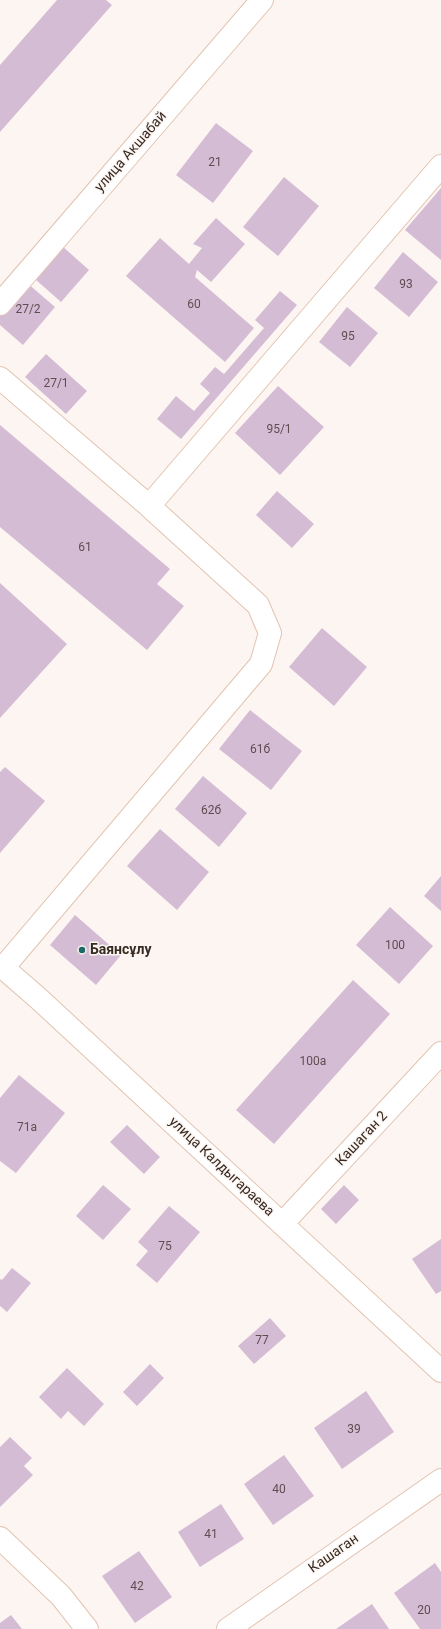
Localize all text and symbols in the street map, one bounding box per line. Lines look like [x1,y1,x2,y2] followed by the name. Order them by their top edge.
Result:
[92,108,170,196] street label: улица Акшабай
[208,156,222,170] house number: 21
[399,278,413,292] house number: 93
[187,298,201,312] house number: 60
[15,303,41,317] house number: 27/2
[341,330,355,344] house number: 95
[43,377,69,391] house number: 27/1
[266,423,292,437] house number: 95/1
[78,541,92,555] house number: 61
[250,743,270,757] house number: 61б
[201,804,221,818] house number: 62б
[385,939,405,953] house number: 100
[90,942,151,958] place label: Баянсұлу
[77,945,87,955] marker: Баянсұлу
[300,1055,326,1069] house number: 100а
[333,1108,391,1170] street label: Кашаган 2
[165,1114,277,1220] street label: улица Калдыгараева
[17,1121,37,1135] house number: 71а
[158,1240,172,1254] house number: 75
[255,1334,269,1348] house number: 77
[347,1423,361,1437] house number: 39
[272,1483,286,1497] house number: 40
[204,1528,218,1542] house number: 41
[306,1531,362,1577] street label: Кашаган
[130,1580,144,1594] house number: 42
[417,1604,431,1618] house number: 20

